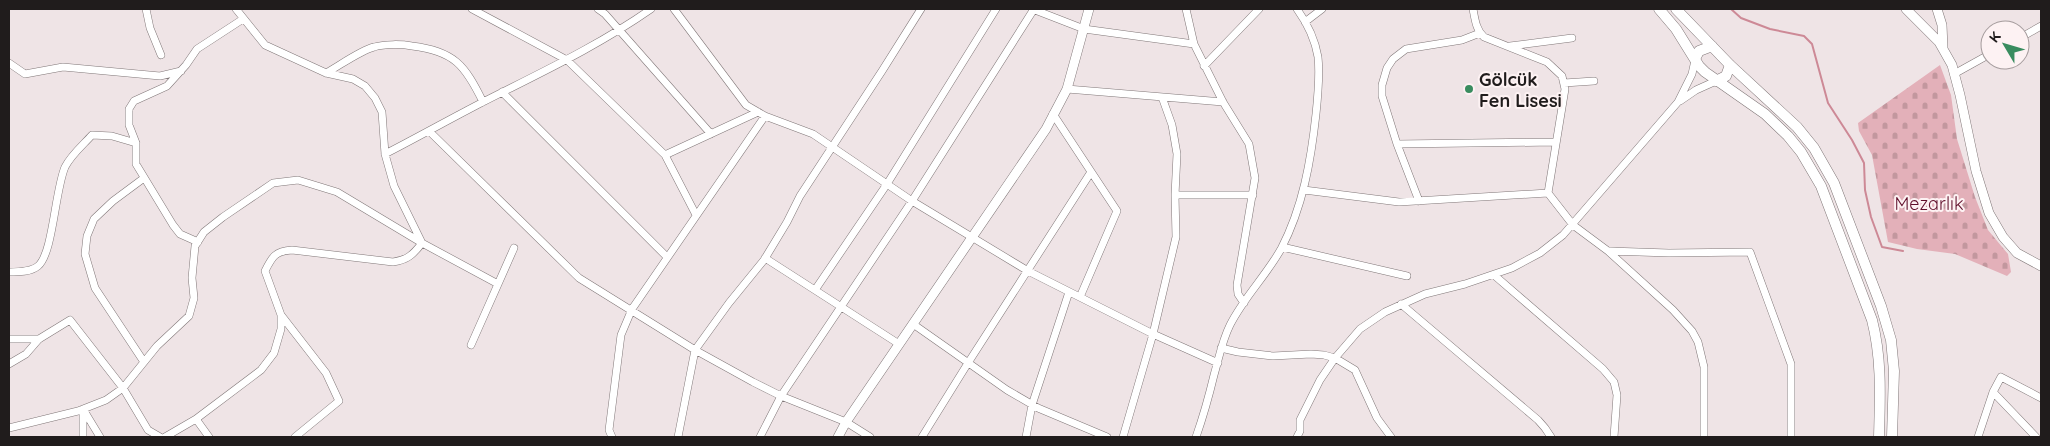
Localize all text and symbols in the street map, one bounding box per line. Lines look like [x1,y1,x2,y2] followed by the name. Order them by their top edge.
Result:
[1980,20,2030,70] north arrow
[1985,28,2005,46] text: K
[1479,68,1562,112] place label: Gölcük Fen Lisesi
[1463,83,1475,95] marker: Gölcük Fen Lisesi
[1894,192,1964,215] park label: Mezarlık

